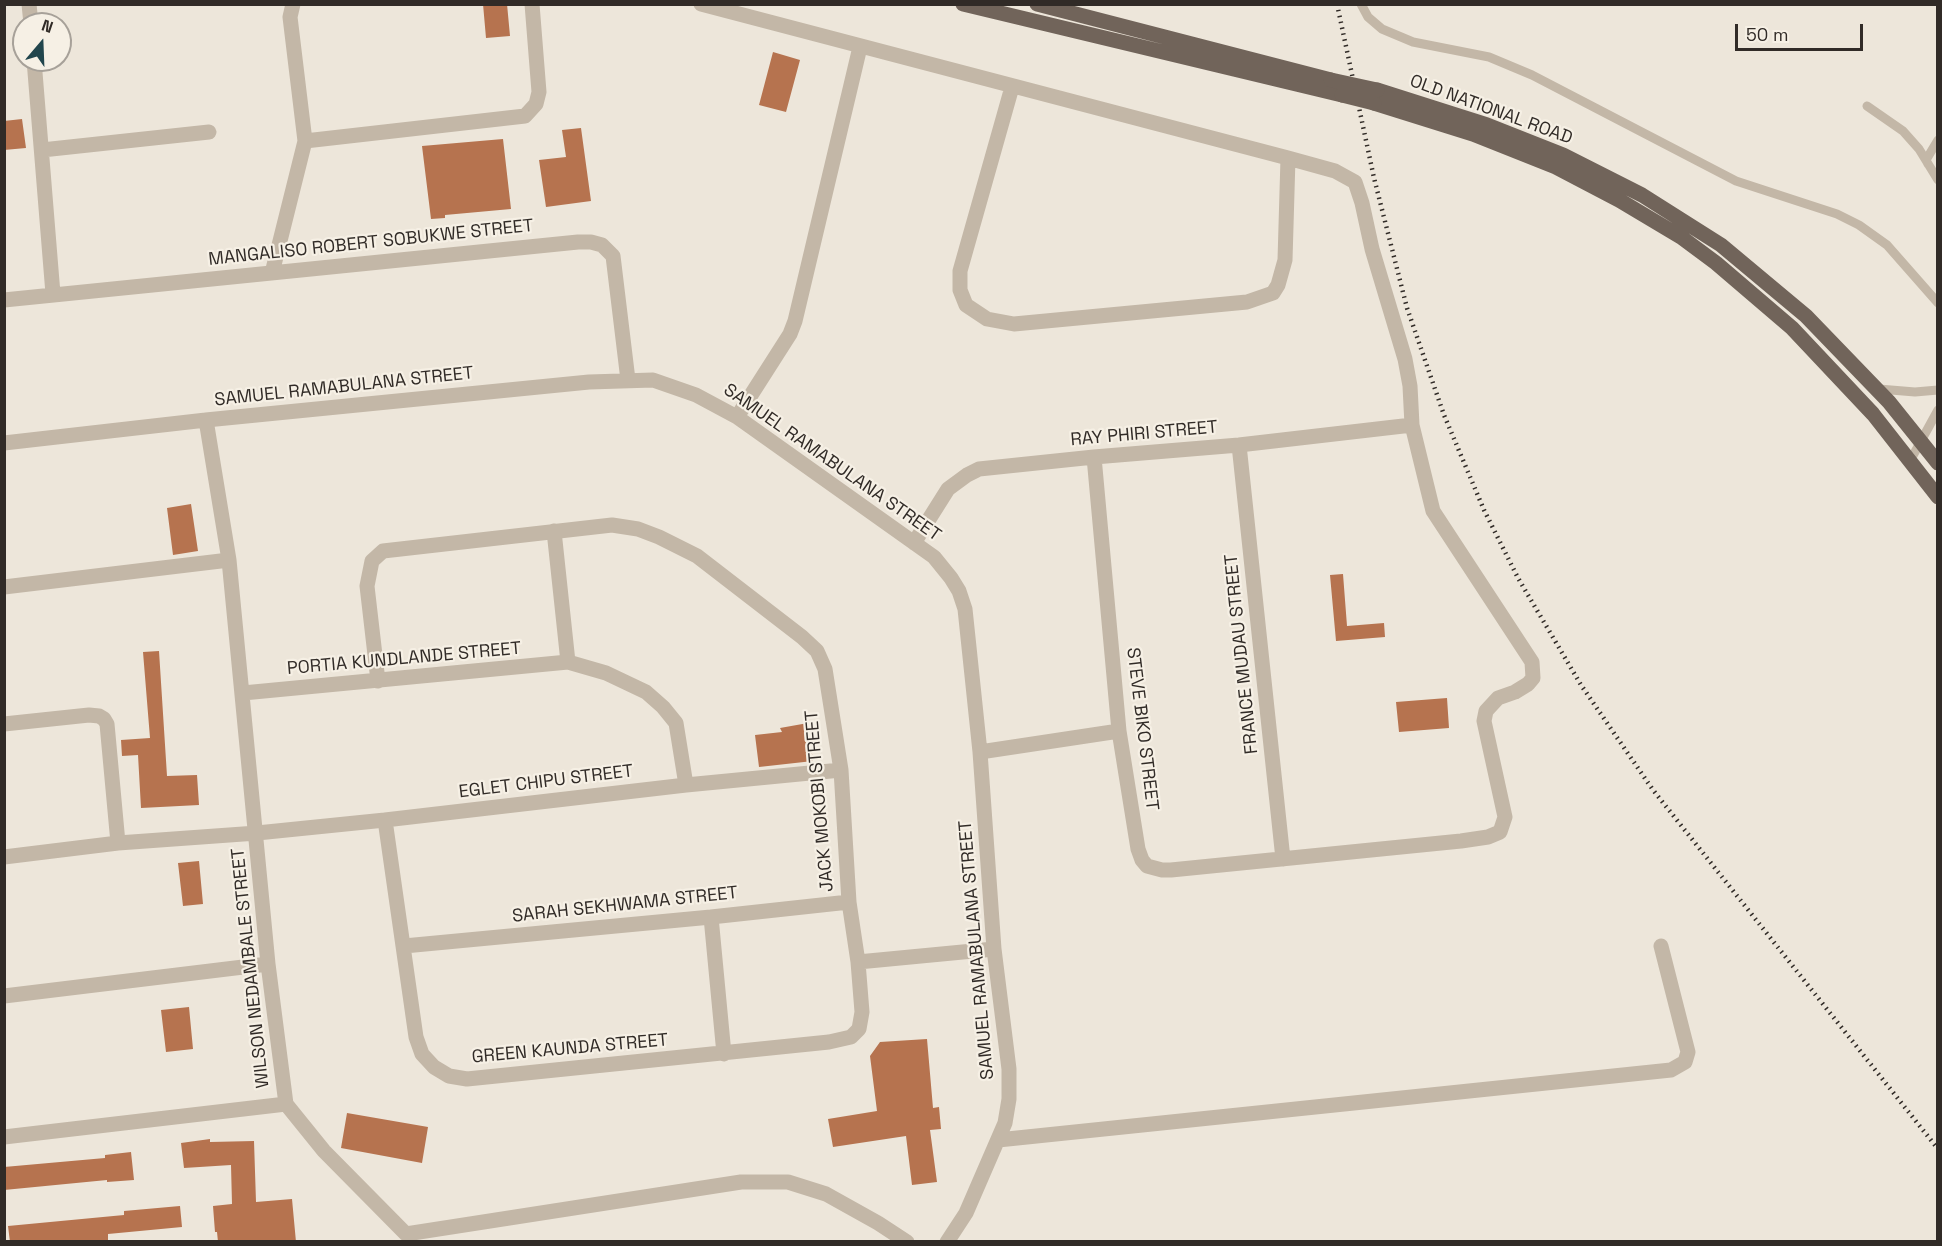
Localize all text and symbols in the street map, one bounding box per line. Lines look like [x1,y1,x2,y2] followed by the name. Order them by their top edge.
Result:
[12,12,72,72] north arrow
[1738,12,1866,50] scale bar
[39,15,56,38] text: N
[1746,23,1788,46] text: 50 m
[1407,71,1575,149] street label: OLD NATIONAL ROAD
[207,215,535,271] street label: MANGALISO ROBERT SOBUKWE STREET
[213,363,475,411] street label: SAMUEL RAMABULANA STREET
[719,379,945,547] street label: SAMUEL RAMABULANA STREET
[1070,417,1218,451] street label: RAY PHIRI STREET
[1221,553,1263,755] street label: FRANCE MUDAU STREET
[286,638,522,680] street label: PORTIA KUNDLANDE STREET
[1121,646,1163,812] street label: STEVE BIKO STREET
[801,709,839,893] street label: JACK MOKOBI STREET
[458,761,634,803] street label: EGLET CHIPU STREET
[955,819,999,1081] street label: SAMUEL RAMABULANA STREET
[228,847,274,1089] street label: WILSON NEDAMBALE STREET
[511,882,739,928] street label: SARAH SEKHWAMA STREET
[471,1030,669,1068] street label: GREEN KAUNDA STREET

